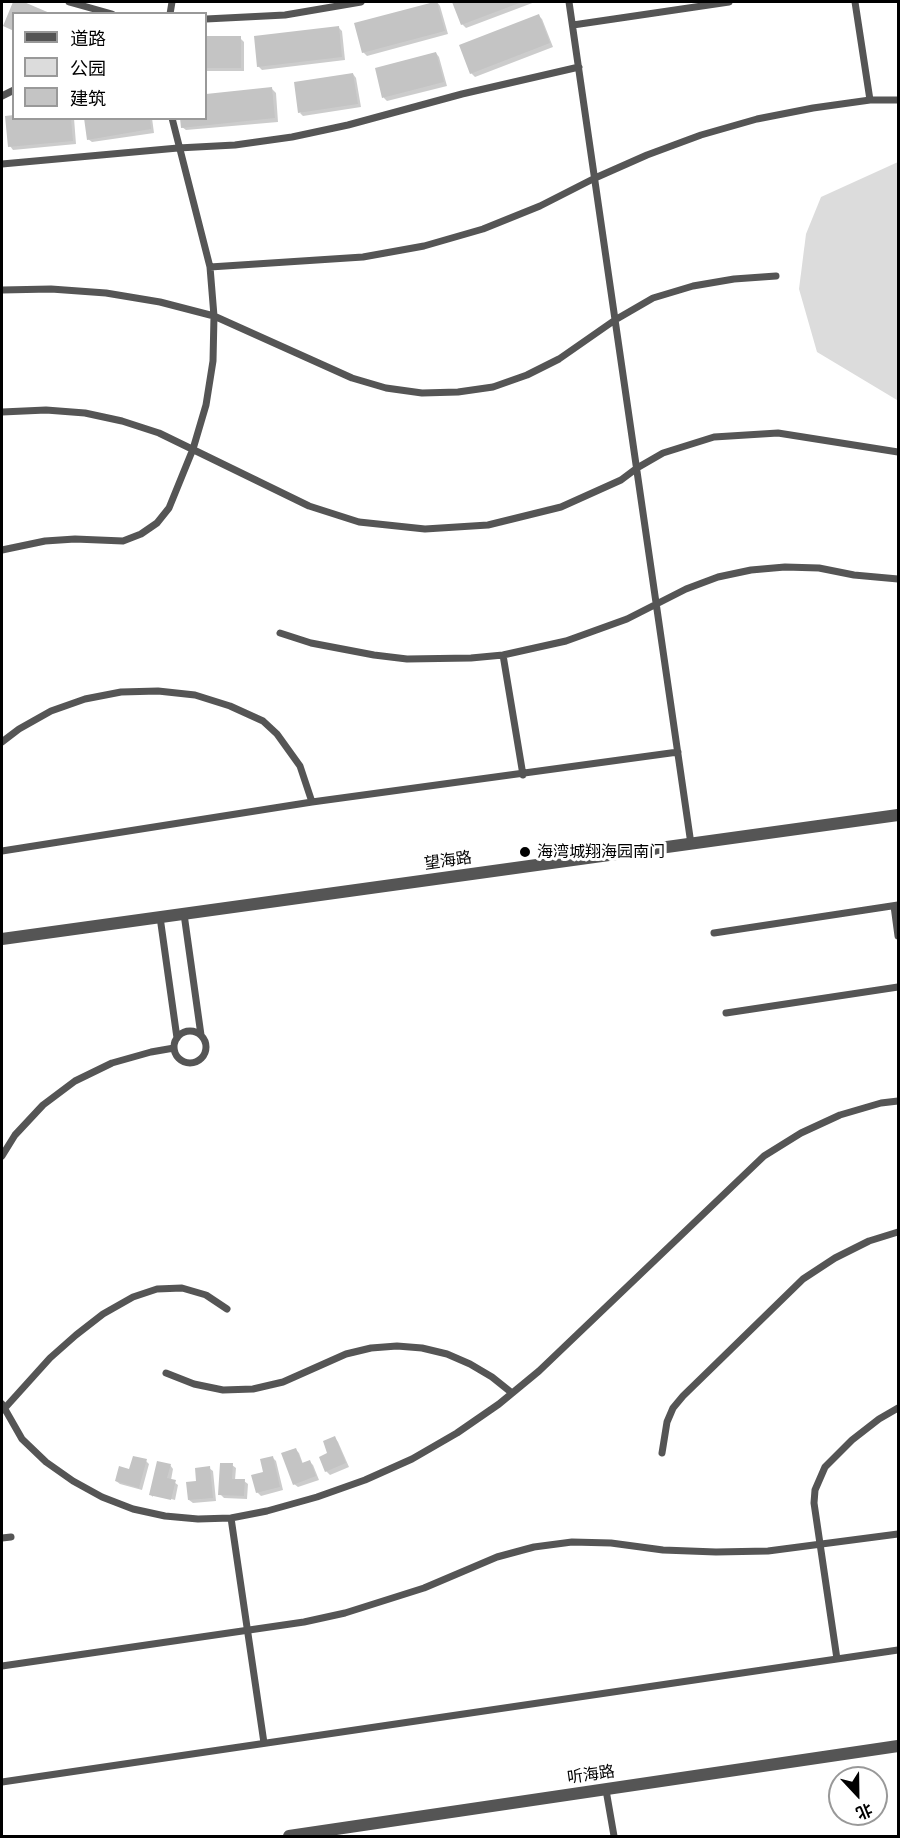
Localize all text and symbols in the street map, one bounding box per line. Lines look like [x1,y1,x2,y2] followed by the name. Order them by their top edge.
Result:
[12,12,207,120] legend
[70,28,106,49] text: 道路
[70,58,106,79] text: 公园
[70,88,106,109] text: 建筑
[537,842,665,862] place label: 海湾城翔海园南门
[518,845,532,859] marker: 海湾城翔海园南门
[423,848,473,874] street label: 望海路
[566,1762,616,1788] street label: 听海路
[828,1766,888,1826] north arrow
[853,1799,875,1823] text: 北

